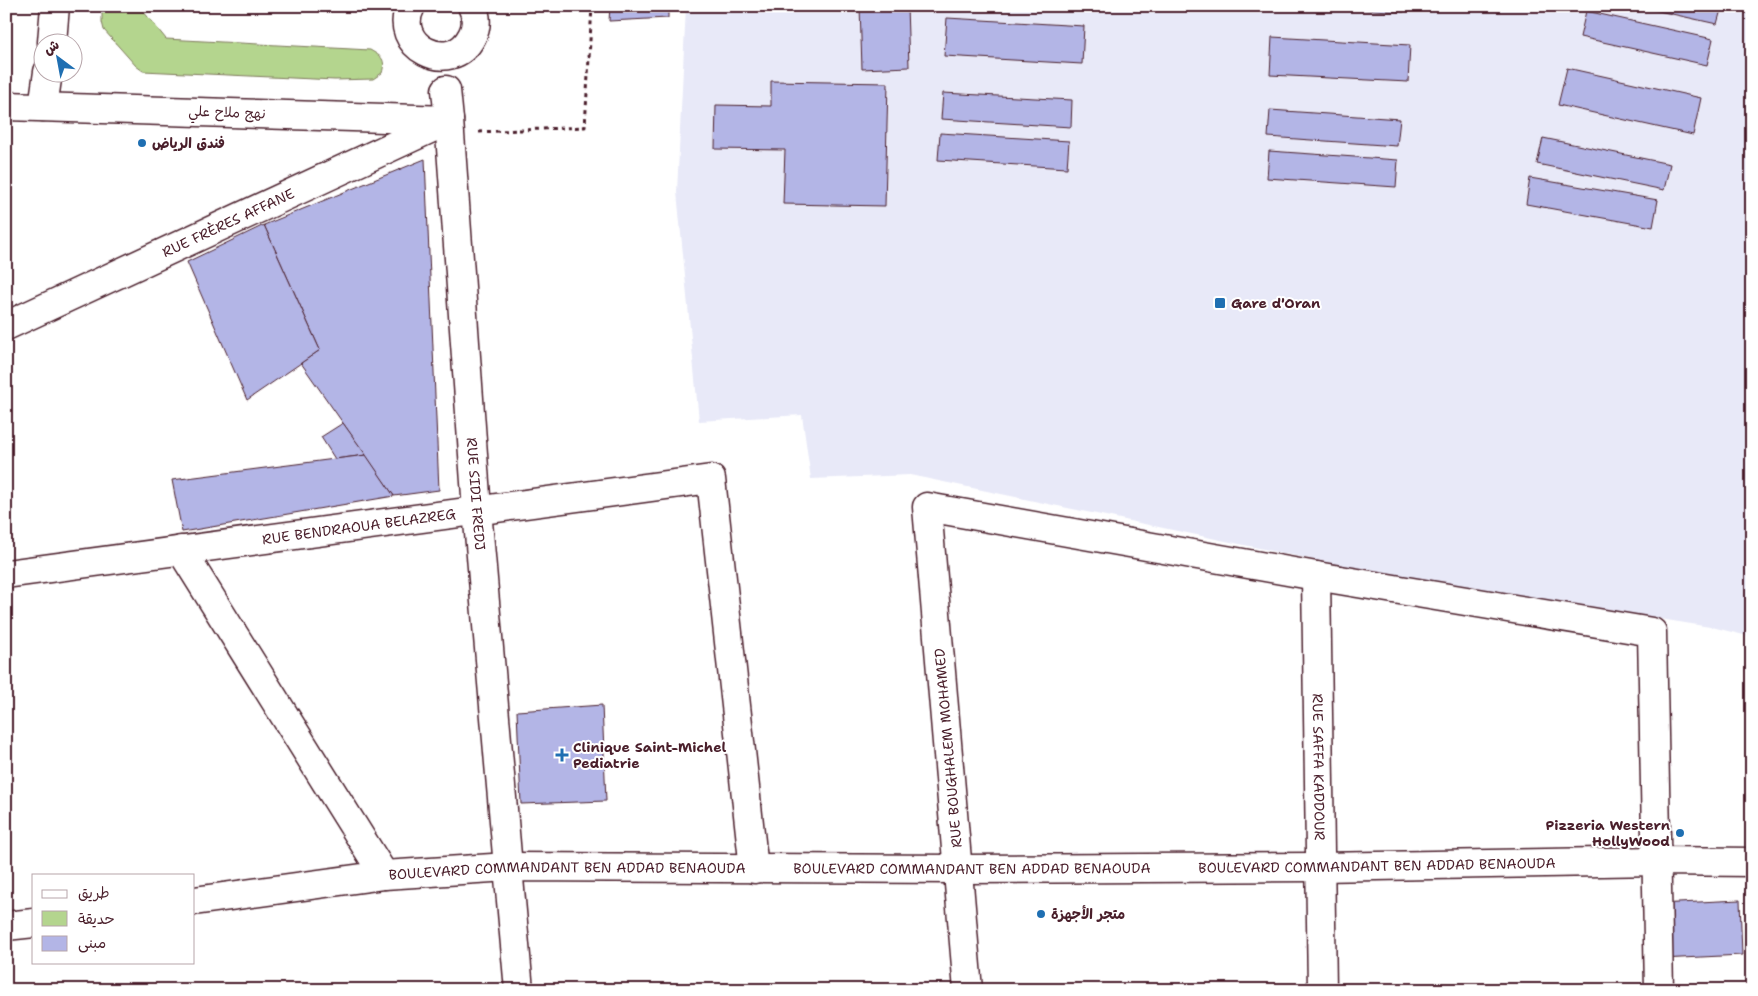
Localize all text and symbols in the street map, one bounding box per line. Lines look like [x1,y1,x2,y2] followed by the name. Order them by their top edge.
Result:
[32,32,82,82] north arrow
[40,35,62,59] text: ش
[188,102,266,126] street label: نهج ملاح علي
[152,134,225,152] place label: فندق الرياض
[136,137,148,149] marker: فندق الرياض
[159,184,297,261] street label: RUE FRÈRES AFFANE
[1231,294,1320,312] place label: Gare d'Oran
[1213,296,1227,310] marker: Gare d'Oran
[463,437,489,551] street label: RUE SIDI FREDJ
[261,504,457,548] street label: RUE BENDRAOUA BELAZREG
[930,647,966,849] street label: RUE BOUGHALEM MOHAMED
[1309,693,1329,841] street label: RUE SAFFA KADDOUR
[573,738,726,772] place label: Clinique Saint-Michel Pediatrie
[555,748,569,762] marker: Clinique Saint-Michel Pediatrie
[1546,816,1670,850] place label: Pizzeria Western HollyWood
[1674,827,1686,839] marker: Pizzeria Western HollyWood
[1198,854,1556,877] street label: BOULEVARD COMMANDANT BEN ADDAD BENAOUDA
[388,858,746,884] street label: BOULEVARD COMMANDANT BEN ADDAD BENAOUDA
[793,859,1151,878] street label: BOULEVARD COMMANDANT BEN ADDAD BENAOUDA
[32,874,195,964] legend
[78,883,110,903] text: طريق
[1051,904,1125,923] place label: متجر الأجهزة
[1035,908,1047,920] marker: متجر الأجهزة
[78,909,115,929] text: حديقة
[78,933,106,953] text: مبنى

